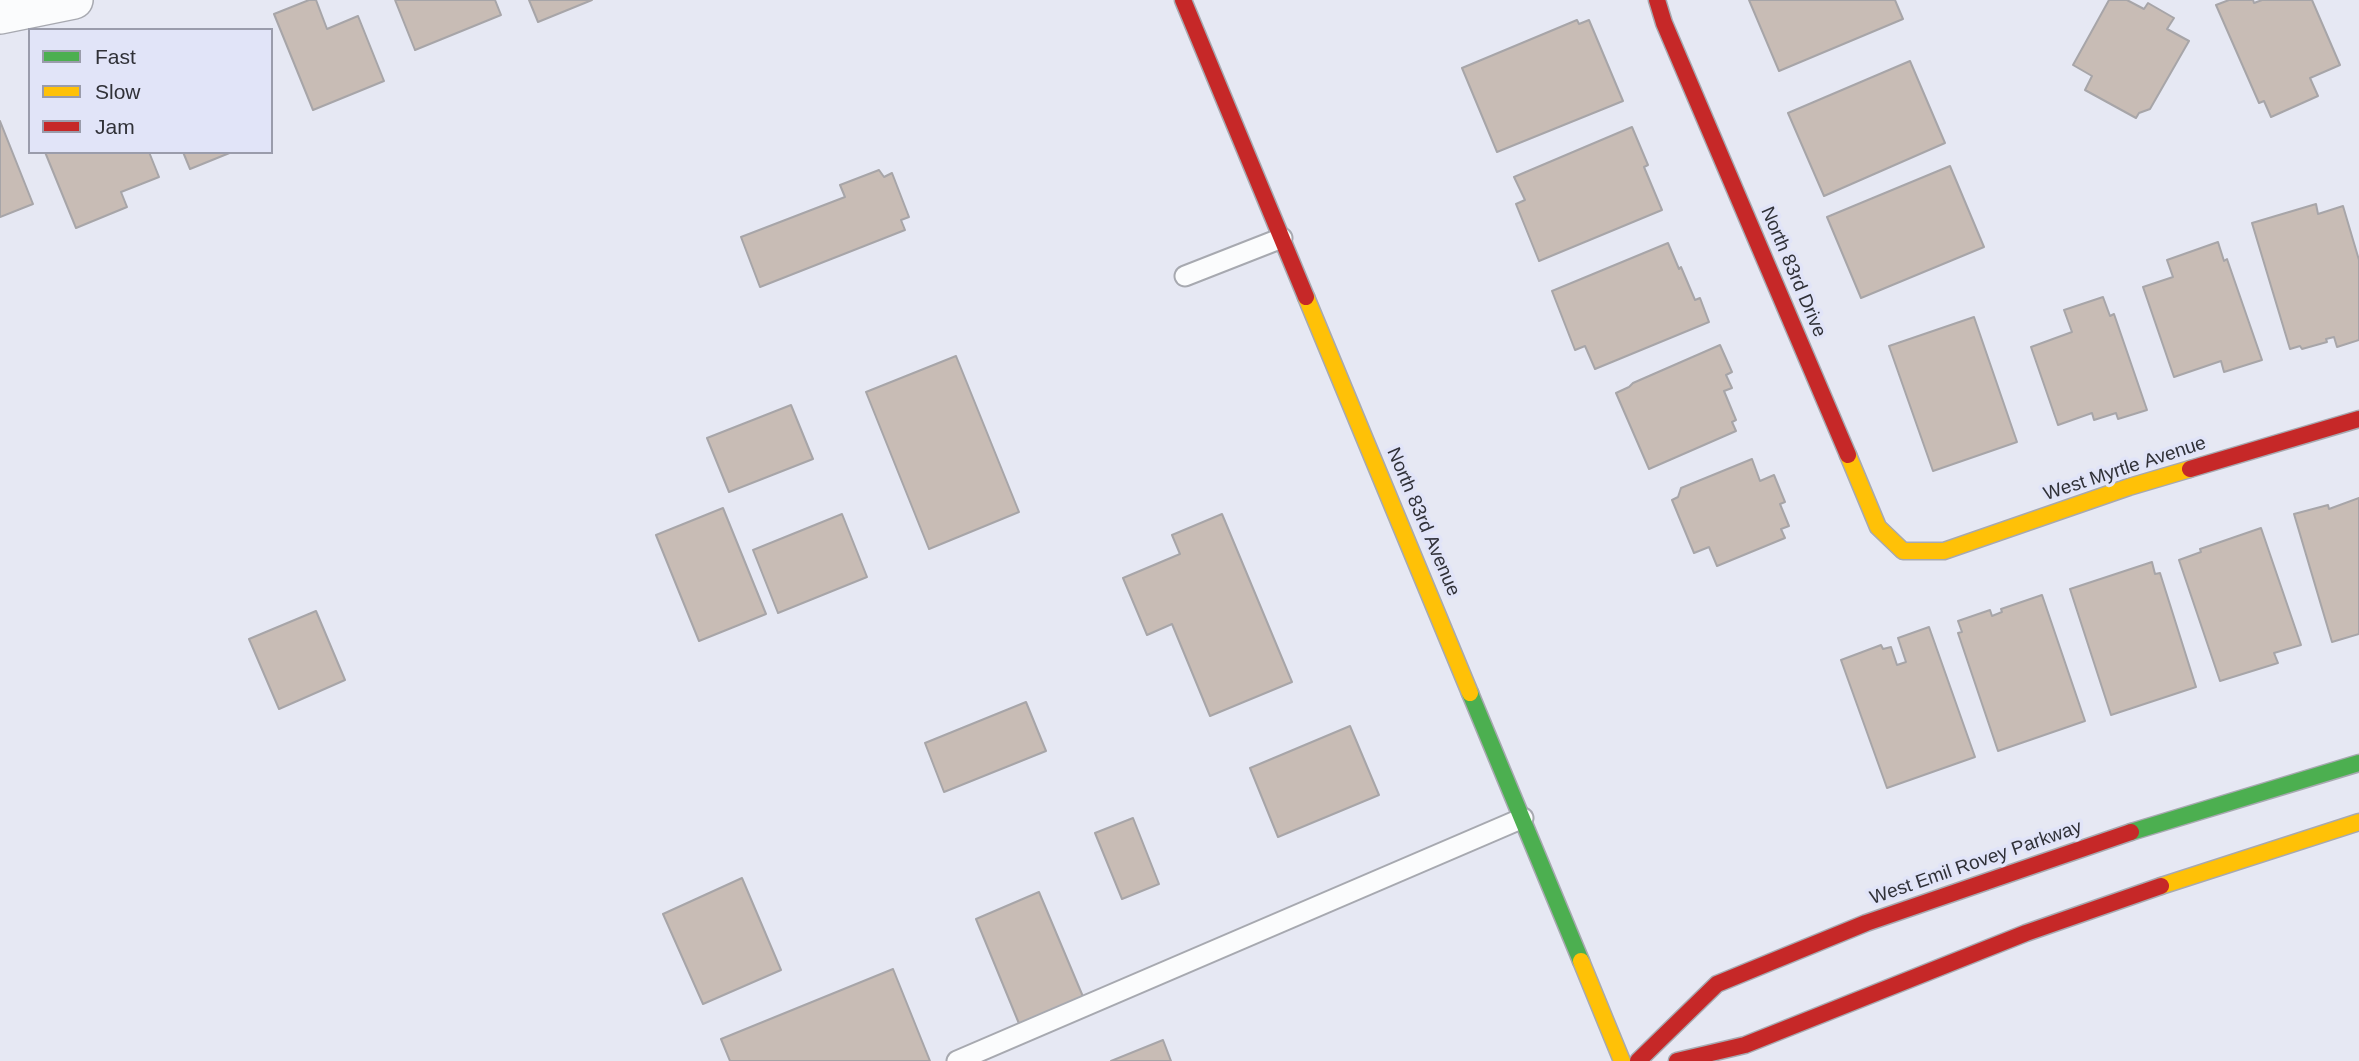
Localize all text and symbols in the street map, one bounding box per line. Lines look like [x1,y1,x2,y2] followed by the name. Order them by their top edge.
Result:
[28,28,273,154] legend
[95,45,136,68] text: Fast
[95,80,141,103] text: Slow
[95,115,135,138] text: Jam
[1755,203,1831,341] street label: North 83rd Drive
[2041,432,2209,506] street label: West Myrtle Avenue
[1381,444,1465,600] street label: North 83rd Avenue
[1867,816,2085,910] street label: West Emil Rovey Parkway

